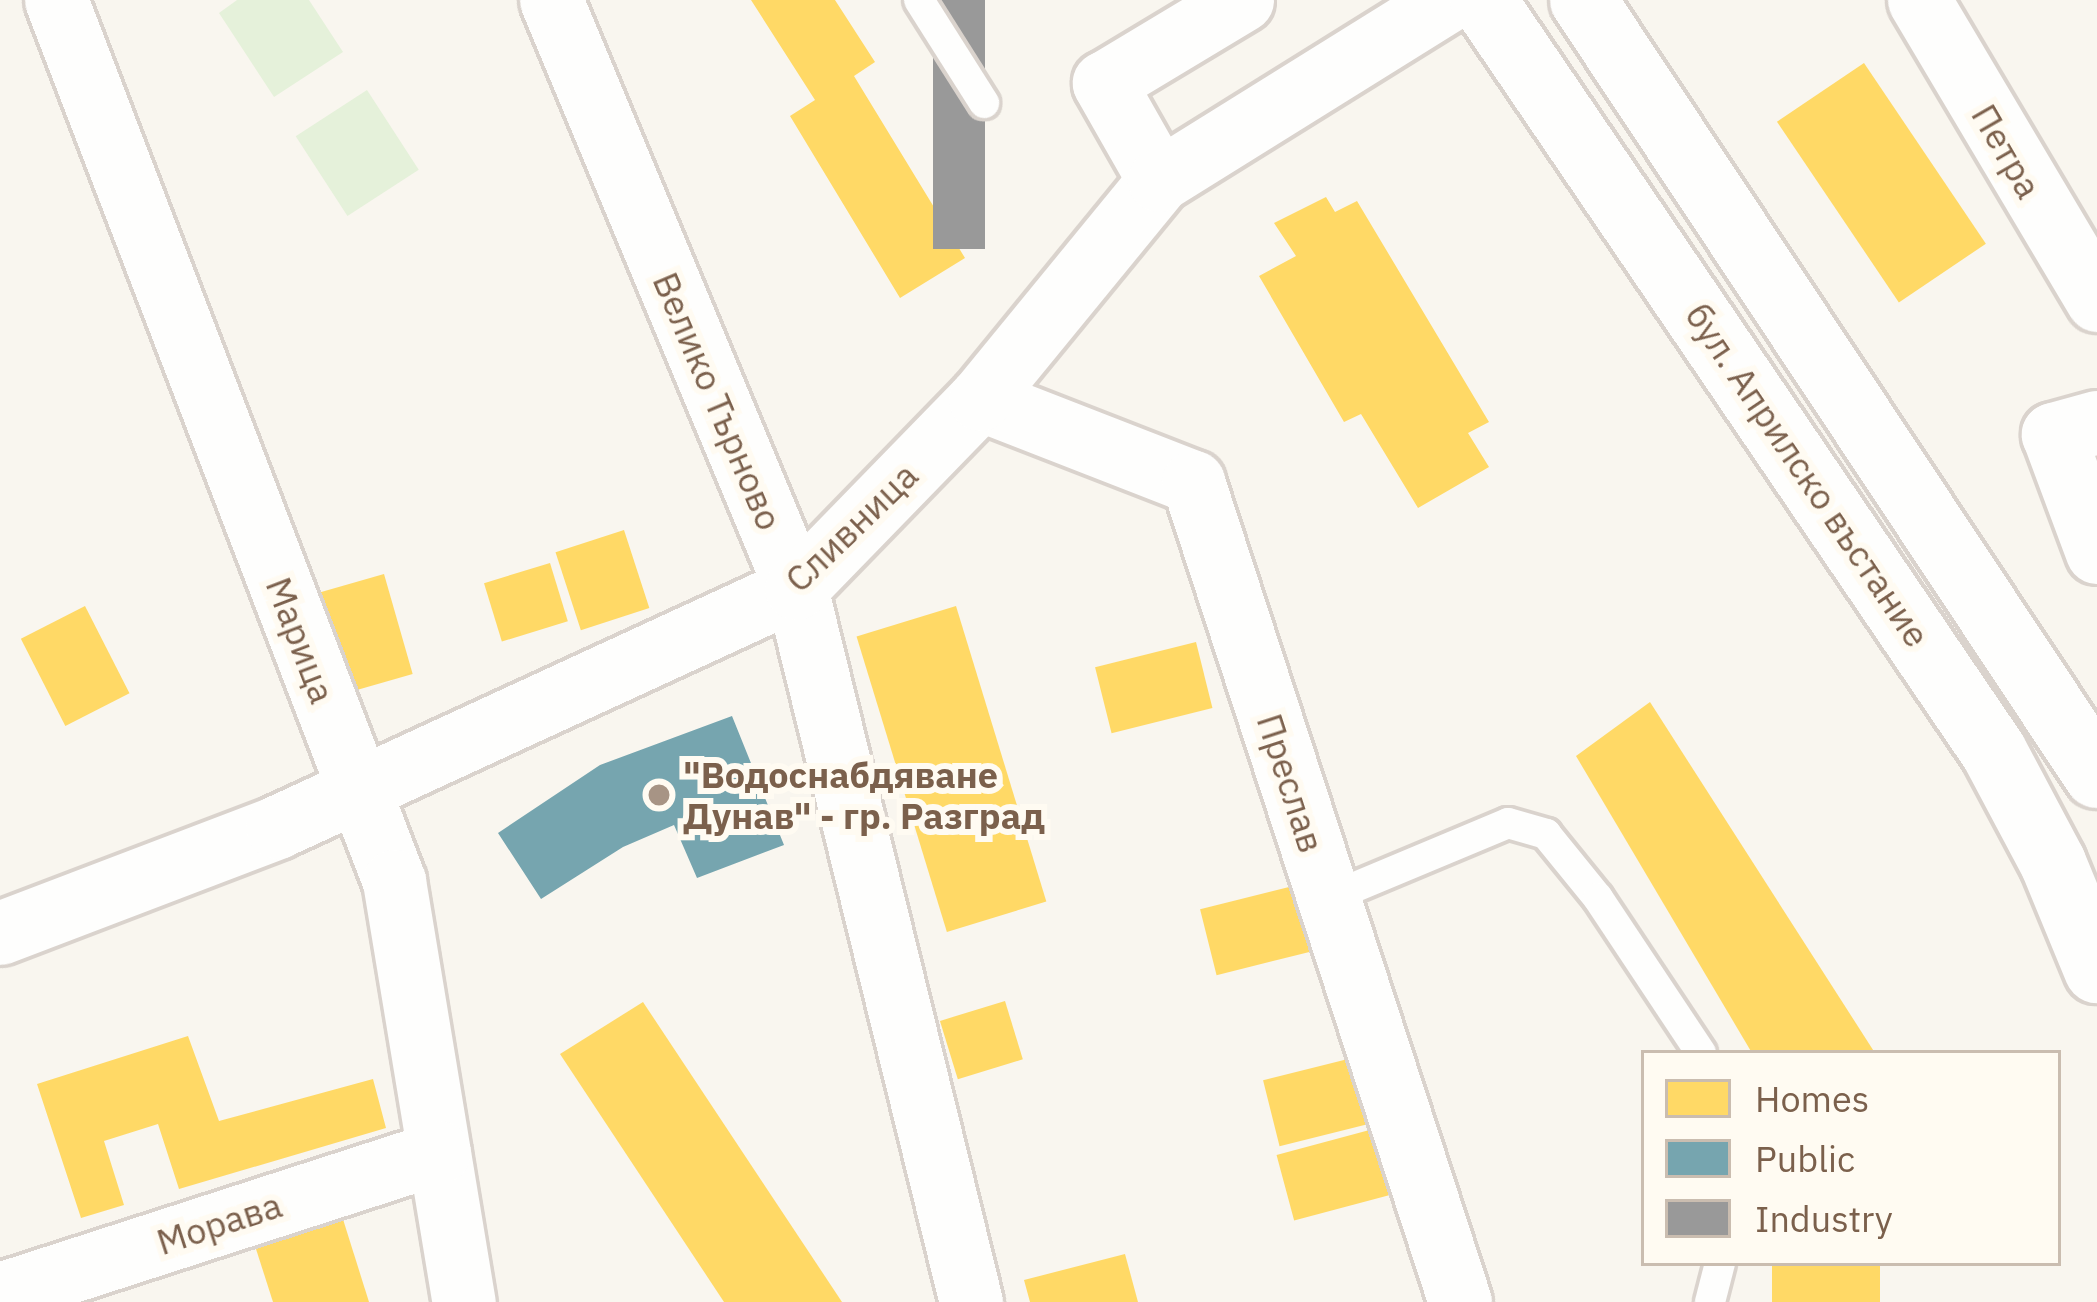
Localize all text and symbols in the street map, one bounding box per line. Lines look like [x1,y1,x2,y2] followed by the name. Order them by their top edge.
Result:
[1963,96,2051,206] street label: Петра
[644,266,792,536] street label: Велико Търново
[1677,295,1939,655] street label: бул. Априлско въстание
[776,453,926,601] street label: Сливница
[257,571,345,709] street label: Марица
[1248,708,1334,858] street label: Преслав
[683,752,1045,837] place label: "Водоснабдяване Дунав" - гр. Разград
[646,782,672,808] marker: "Водоснабдяване Дунав" - гр. Разград
[1641,1050,2061,1266] legend
[1755,1075,1869,1122] text: Homes
[1755,1135,1855,1182] text: Public
[151,1183,287,1263] street label: Морава
[1755,1195,1893,1242] text: Industry

